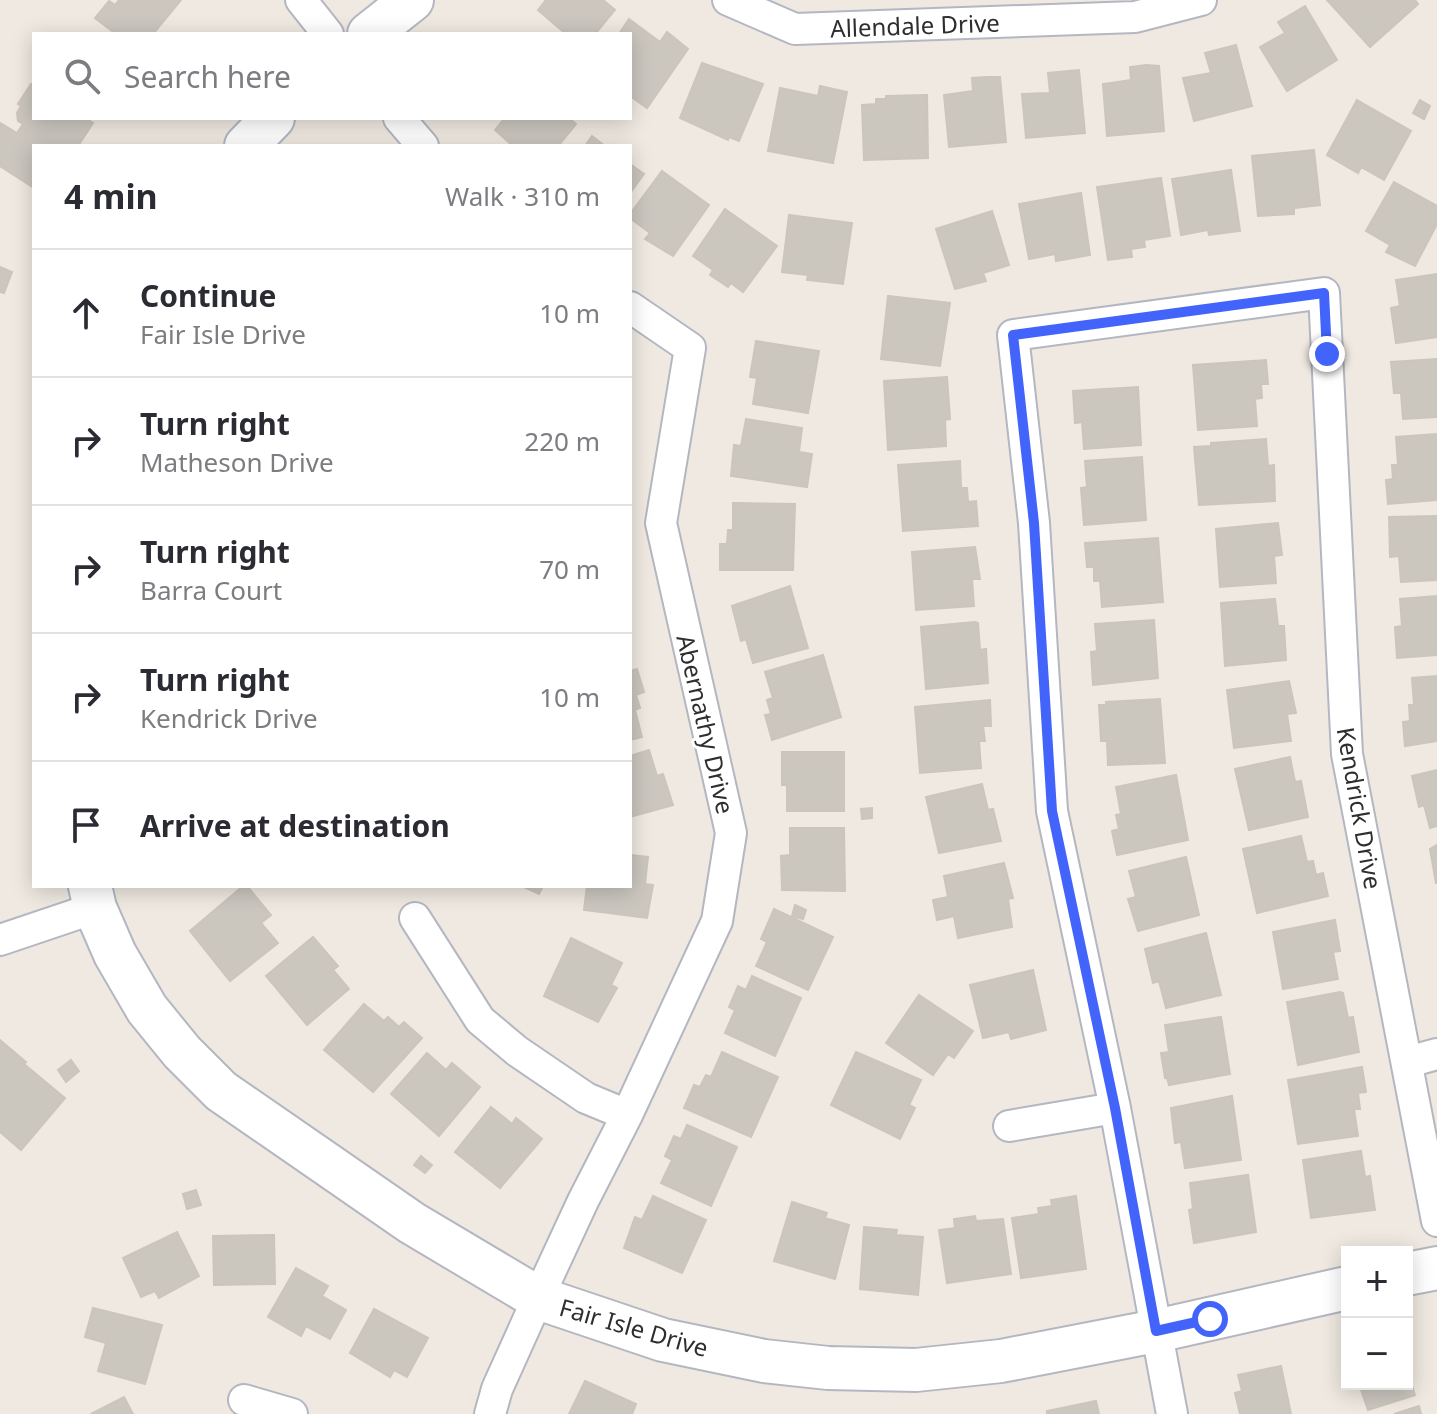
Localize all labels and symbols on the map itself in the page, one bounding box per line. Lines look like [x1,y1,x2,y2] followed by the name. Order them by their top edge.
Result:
[830,6,1000,44] street label: Allendale Drive
[1309,336,1345,372] route end
[669,631,743,817] street label: Abernathy Drive
[1330,724,1390,892] street label: Kendrick Drive
[556,1290,712,1364] street label: Fair Isle Drive
[1192,1301,1228,1337] route start

